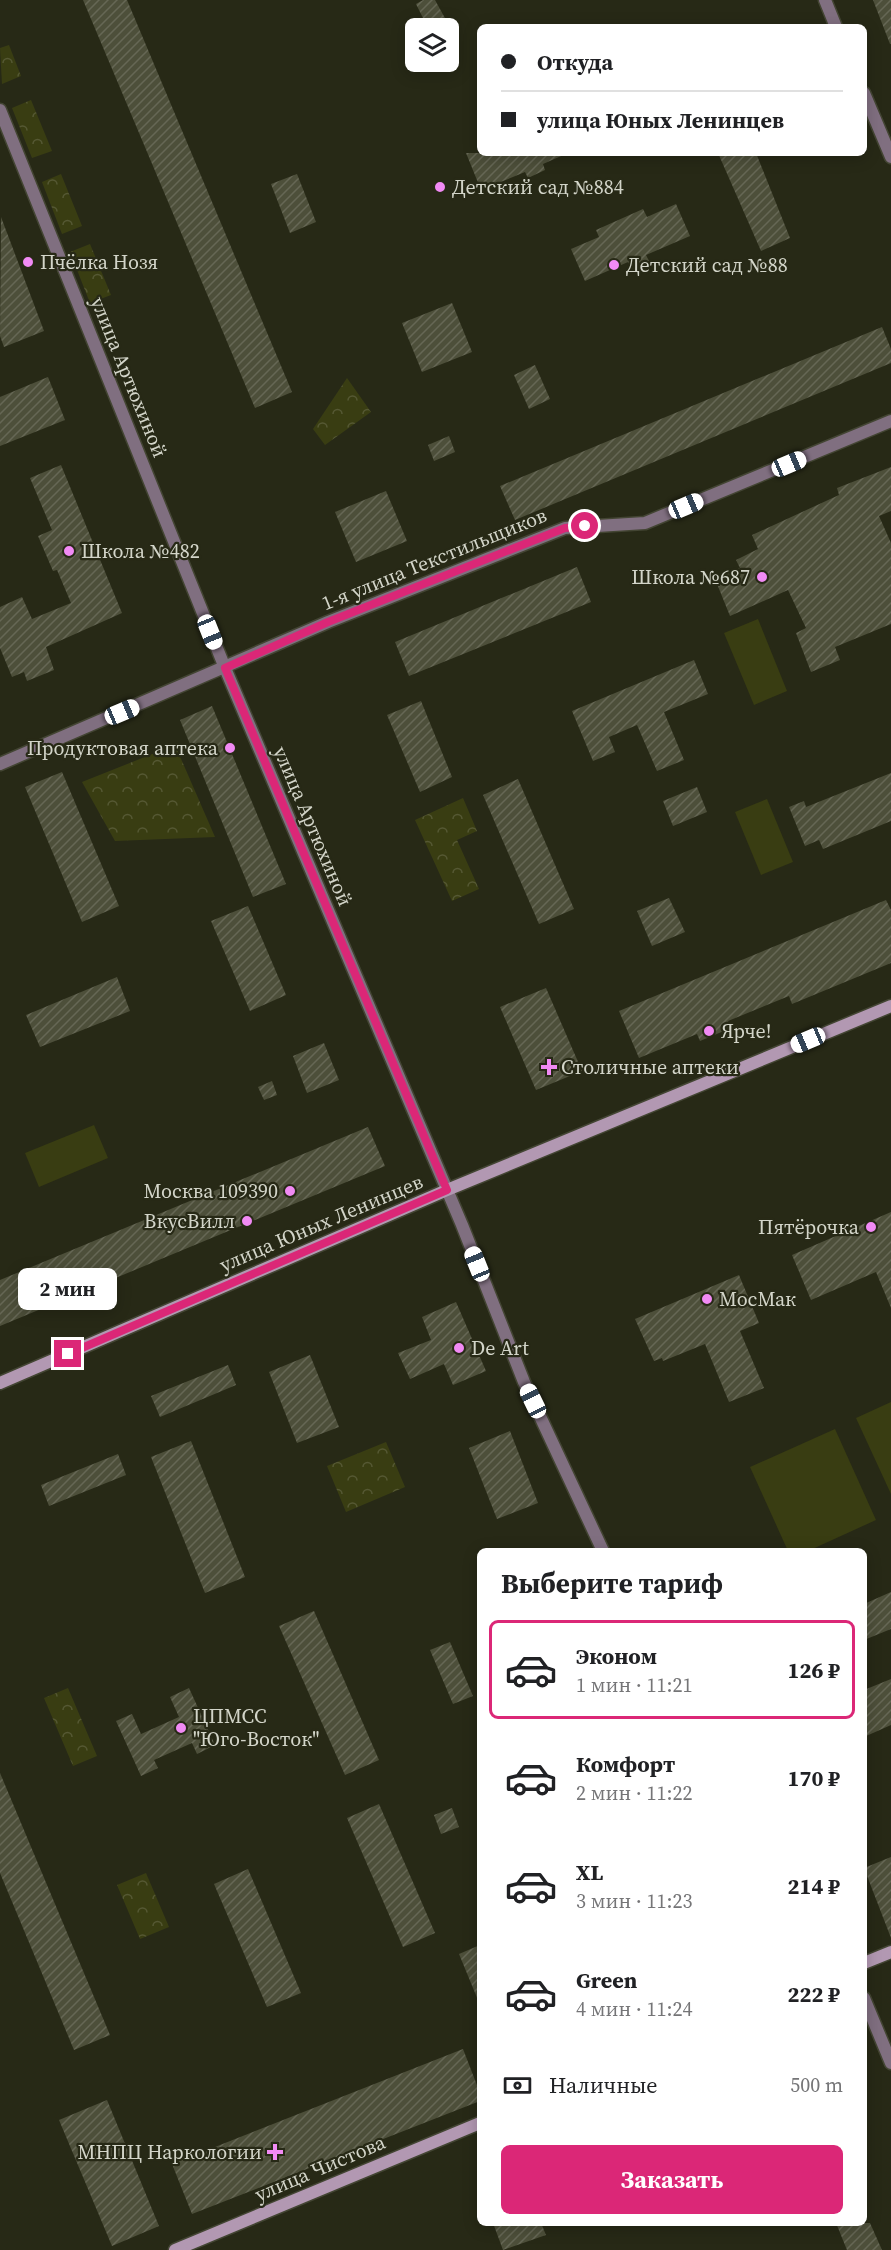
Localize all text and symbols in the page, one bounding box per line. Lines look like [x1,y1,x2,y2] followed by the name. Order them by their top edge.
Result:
[405,18,459,72] map controls
[405,18,459,72] button: layers
[537,47,613,77] text: Откуда
[537,105,784,135] text: улица Юных Ленинцев
[452,173,624,201] place label: Детский сад №884
[433,180,447,194] marker: Детский сад №884
[40,248,158,276] place label: Пчёлка Нозя
[626,251,788,279] place label: Детский сад №88
[21,255,35,269] marker: Пчёлка Нозя
[607,258,621,272] marker: Детский сад №88
[84,292,174,462] street label: улица Артюхиной
[769,449,809,479] car
[666,491,706,521] car
[317,501,551,617] street label: 1-я улица Текстильщиков
[571,512,598,539] route start
[81,537,200,565] place label: Школа №482
[62,544,76,558] marker: Школа №482
[631,563,750,591] place label: Школа №687
[755,570,769,584] marker: Школа №687
[195,612,225,652] car
[102,697,142,727] car
[27,734,219,762] place label: Продуктовая аптека
[223,741,237,755] marker: Продуктовая аптека
[267,742,359,910] street label: улица Артюхиной
[721,1017,772,1045] place label: Ярче!
[702,1024,716,1038] marker: Ярче!
[788,1025,828,1055] car
[561,1053,739,1081] place label: Столичные аптеки
[542,1060,556,1074] marker: Столичные аптеки
[215,1167,427,1279] street label: улица Юных Ленинцев
[143,1177,278,1205] place label: Москва 109390
[283,1184,297,1198] marker: Москва 109390
[144,1207,235,1235] place label: ВкусВилл
[758,1213,860,1241] place label: Пятёрочка
[240,1214,254,1228] marker: ВкусВилл
[864,1220,878,1234] marker: Пятёрочка
[462,1244,492,1284] car
[19,1267,118,1309] callout: 2 мин
[40,1275,95,1303] text: 2 мин
[719,1285,796,1313] place label: МосМак
[700,1292,714,1306] marker: МосМак
[471,1334,529,1362] place label: De Art
[54,1340,81,1367] route end
[452,1341,466,1355] marker: De Art
[517,1381,549,1421] car
[501,1565,723,1602] text: Выберите тариф
[576,1641,657,1671] text: Эконом
[504,1643,558,1697] icon: car
[788,1655,840,1685] text: 126 ₽
[576,1671,692,1699] text: 1 мин · 11:21
[193,1702,319,1753] place label: ЦПМСС "Юго-Восток"
[174,1721,188,1735] marker: ЦПМСС "Юго-Восток"
[576,1749,675,1779] text: Комфорт
[504,1751,558,1805] icon: car
[788,1763,840,1793] text: 170 ₽
[576,1779,692,1807] text: 2 мин · 11:22
[576,1857,603,1887] text: XL
[504,1859,558,1913] icon: car
[788,1871,840,1901] text: 214 ₽
[576,1887,692,1915] text: 3 мин · 11:23
[576,1965,637,1995] text: Green
[504,1967,558,2021] icon: car
[788,1979,840,2009] text: 222 ₽
[576,1995,692,2023] text: 4 мин · 11:24
[501,2069,534,2102] icon: cash
[549,2070,658,2100] text: Наличные
[790,2071,843,2099] text: 500 m
[250,2128,390,2208] street label: улица Чистова
[78,2138,262,2166] place label: МНПЦ Наркологии
[266,2143,284,2161] marker: МНПЦ Наркологии
[501,2145,843,2214] button: Заказать

